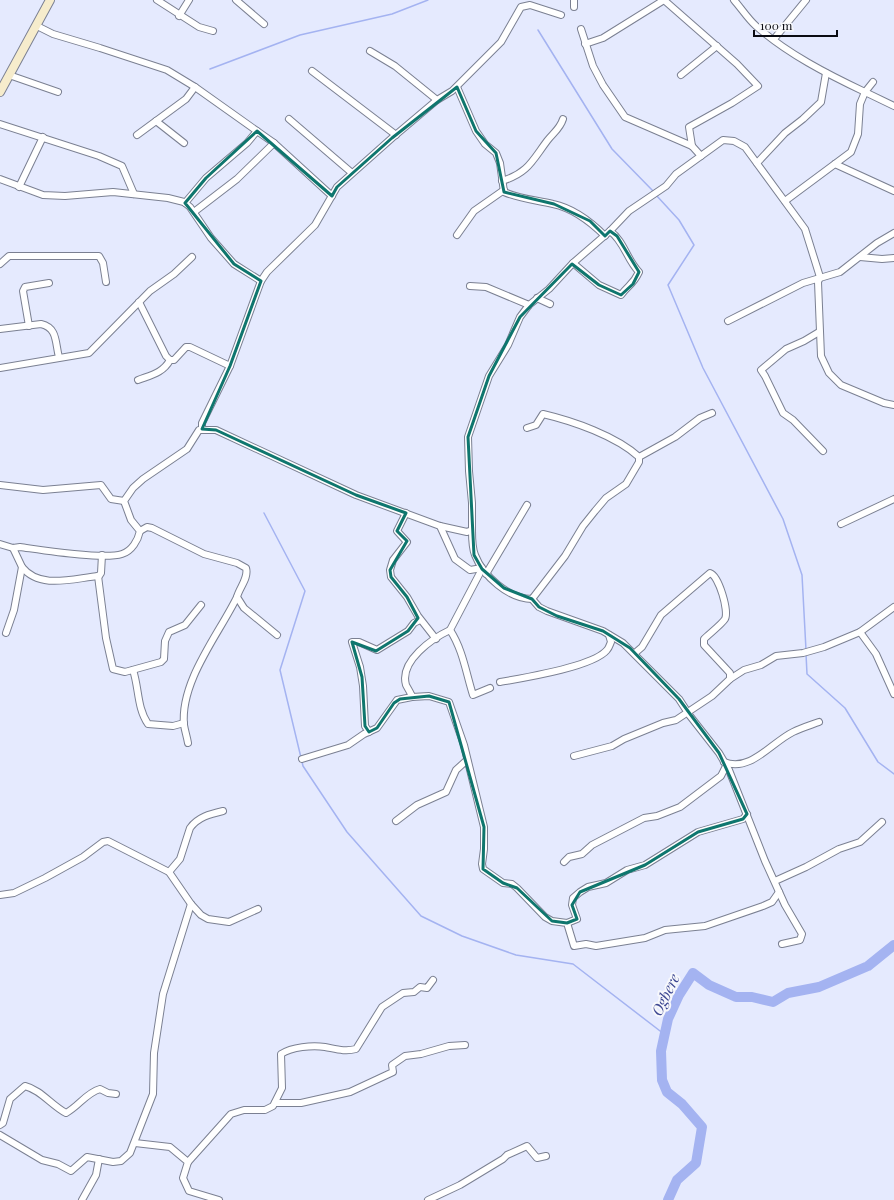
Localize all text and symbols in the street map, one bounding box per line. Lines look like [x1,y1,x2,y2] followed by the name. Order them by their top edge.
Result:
[754,12,837,38] scale bar
[760,17,793,33] text: 100 m
[646,970,684,1019] water label: Ogbere

